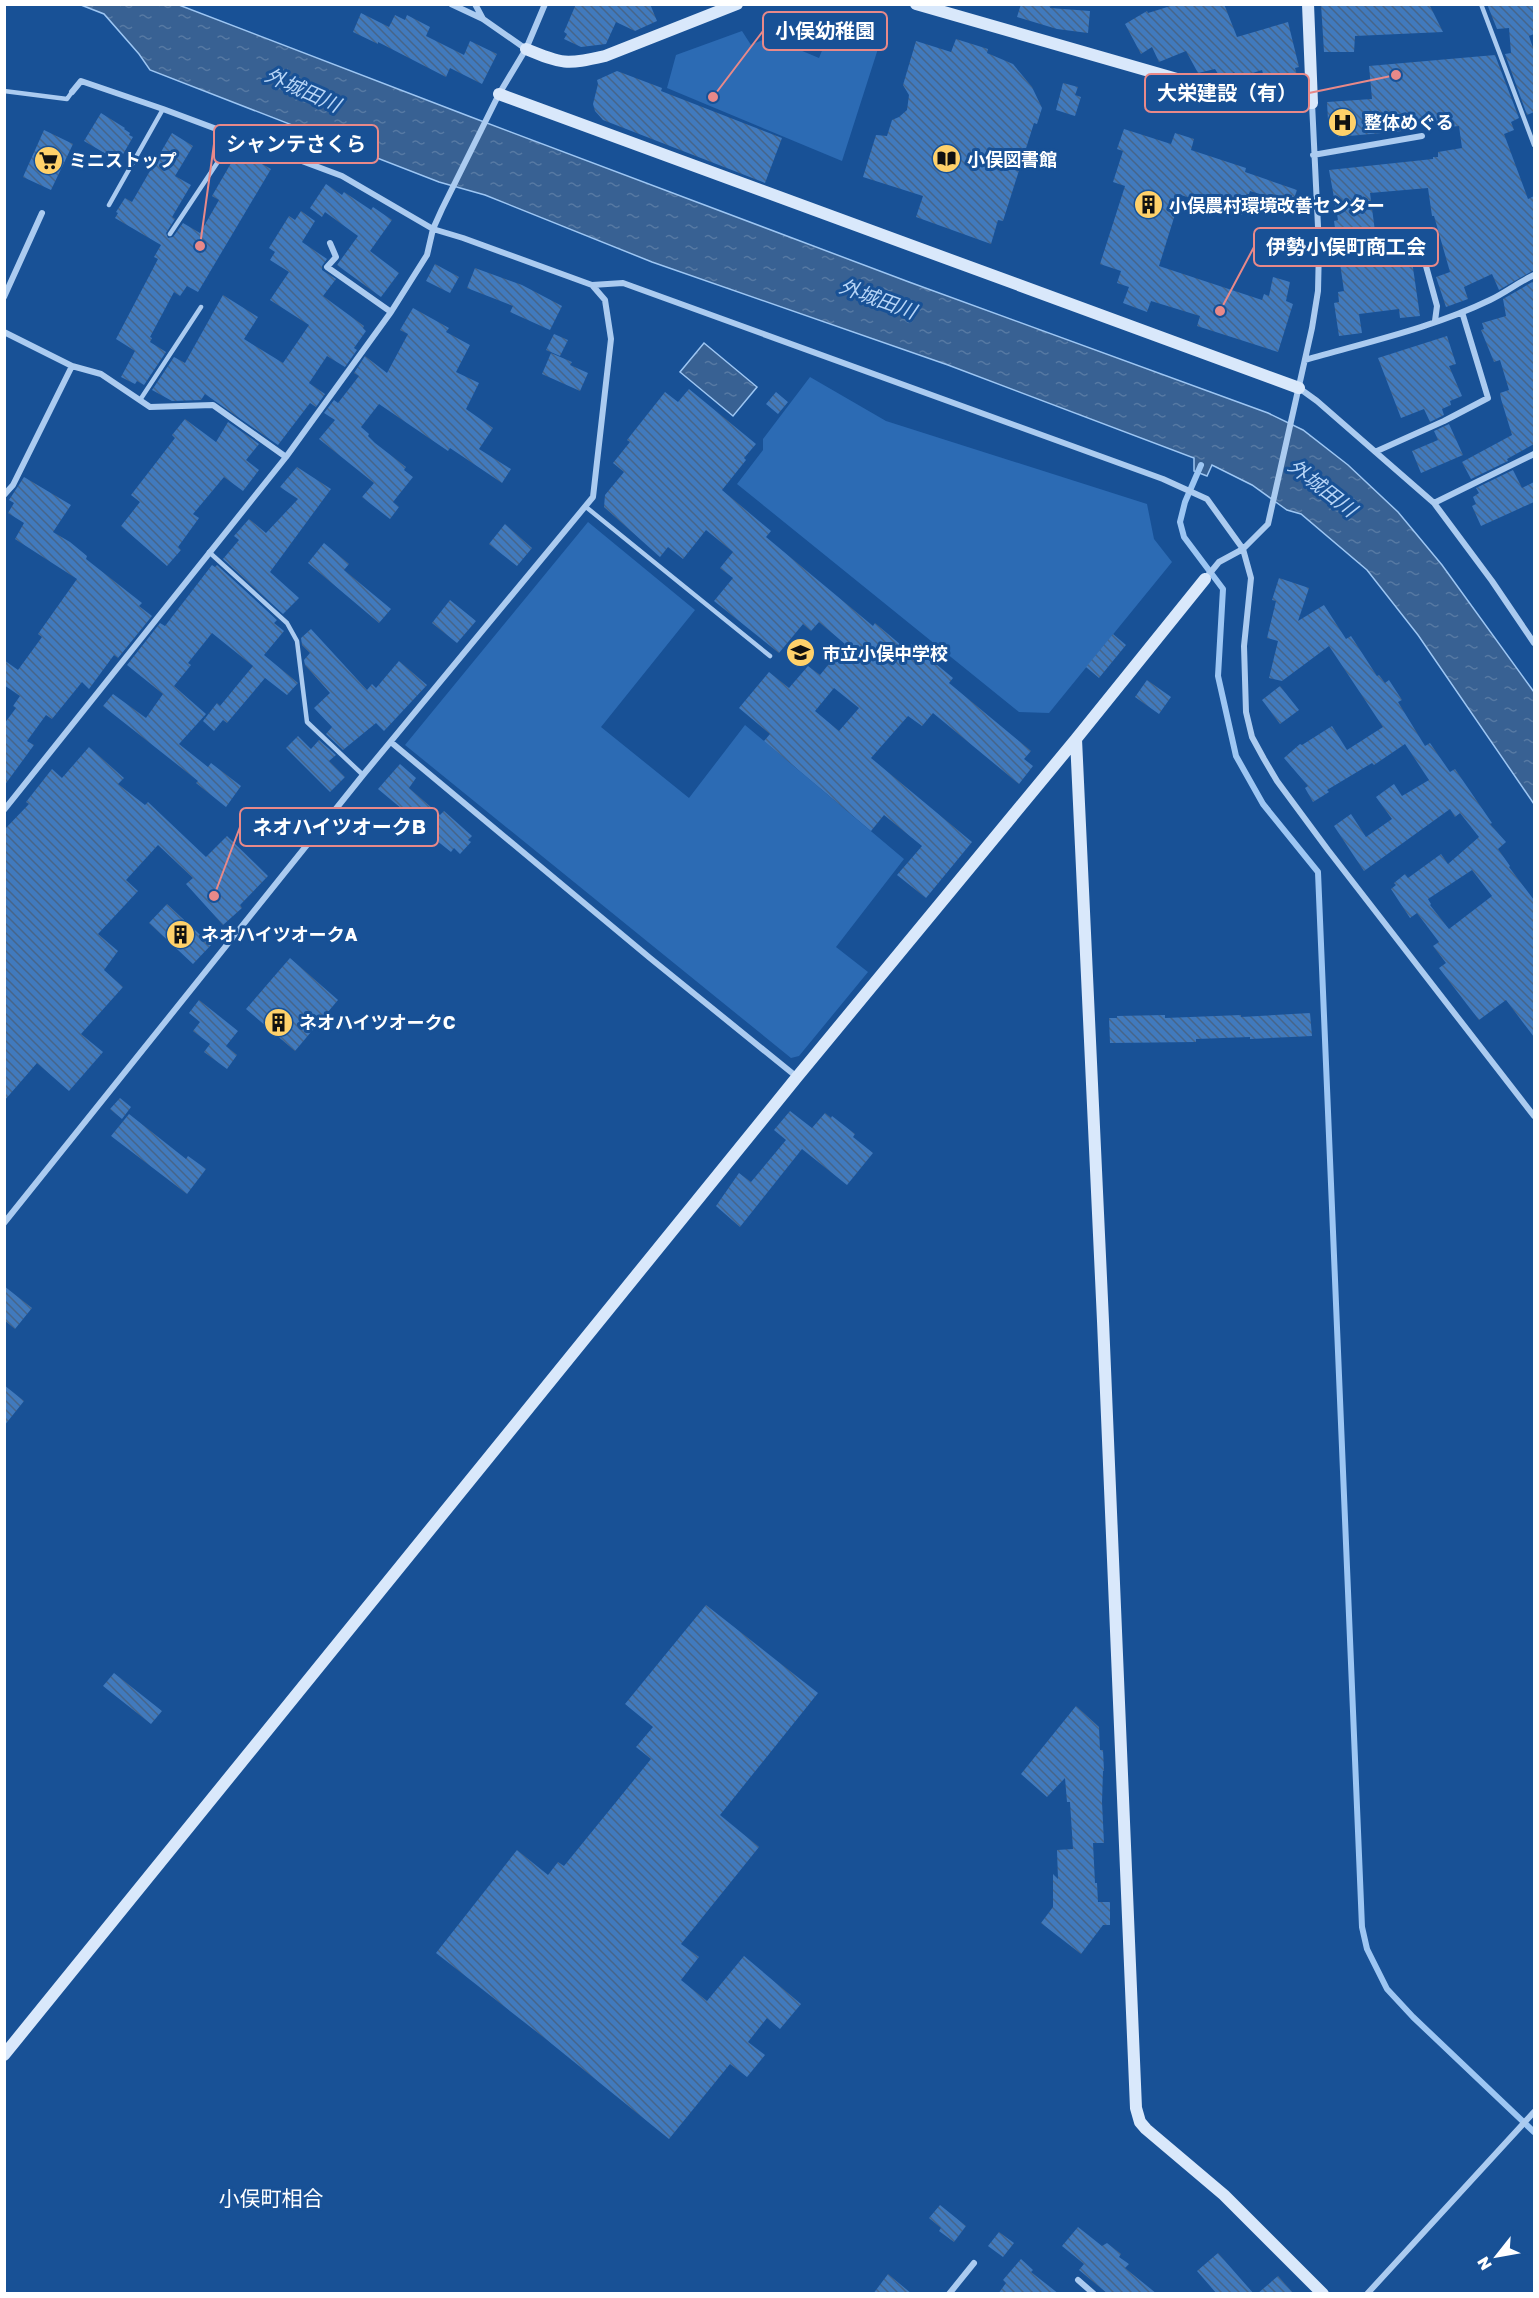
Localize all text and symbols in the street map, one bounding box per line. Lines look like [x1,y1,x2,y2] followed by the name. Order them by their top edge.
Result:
[763,12,887,50] callout: 小俣幼稚園
[775,18,875,42] text: 小俣幼稚園
[262,62,346,117] water label: 外城田川
[1145,74,1309,112] callout: 大栄建設（有）
[1157,80,1297,104] text: 大栄建設（有）
[1327,106,1359,138] hospital icon: 整体めぐる
[1364,111,1454,133] place label: 整体めぐる
[214,125,378,163] callout: シャンテさくら
[226,131,366,155] text: シャンテさくら
[930,143,962,175] library icon: 小俣図書館
[32,144,64,176] supermarket icon: ミニストップ
[967,148,1057,170] place label: 小俣図書館
[69,149,177,171] place label: ミニストップ
[1132,189,1164,221] building icon: 小俣農村環境改善センター
[1169,194,1385,216] place label: 小俣農村環境改善センター
[1254,228,1438,266] callout: 伊勢小俣町商工会
[1266,234,1426,258] text: 伊勢小俣町商工会
[836,273,922,324] water label: 外城田川
[1284,453,1363,522] water label: 外城田川
[785,637,817,669] school or university icon: 市立小俣中学校
[822,642,948,664] place label: 市立小俣中学校
[240,808,438,846] callout: ネオハイツオークB
[252,814,426,838] text: ネオハイツオークB
[164,918,196,950] building icon: ネオハイツオークA
[201,923,358,945] place label: ネオハイツオークA
[262,1006,294,1038] building icon: ネオハイツオークC
[299,1011,456,1033] place label: ネオハイツオークC
[219,2185,324,2211] district label: 小俣町相合
[1467,2226,1527,2286] north arrow
[1472,2253,1496,2274] text: N

